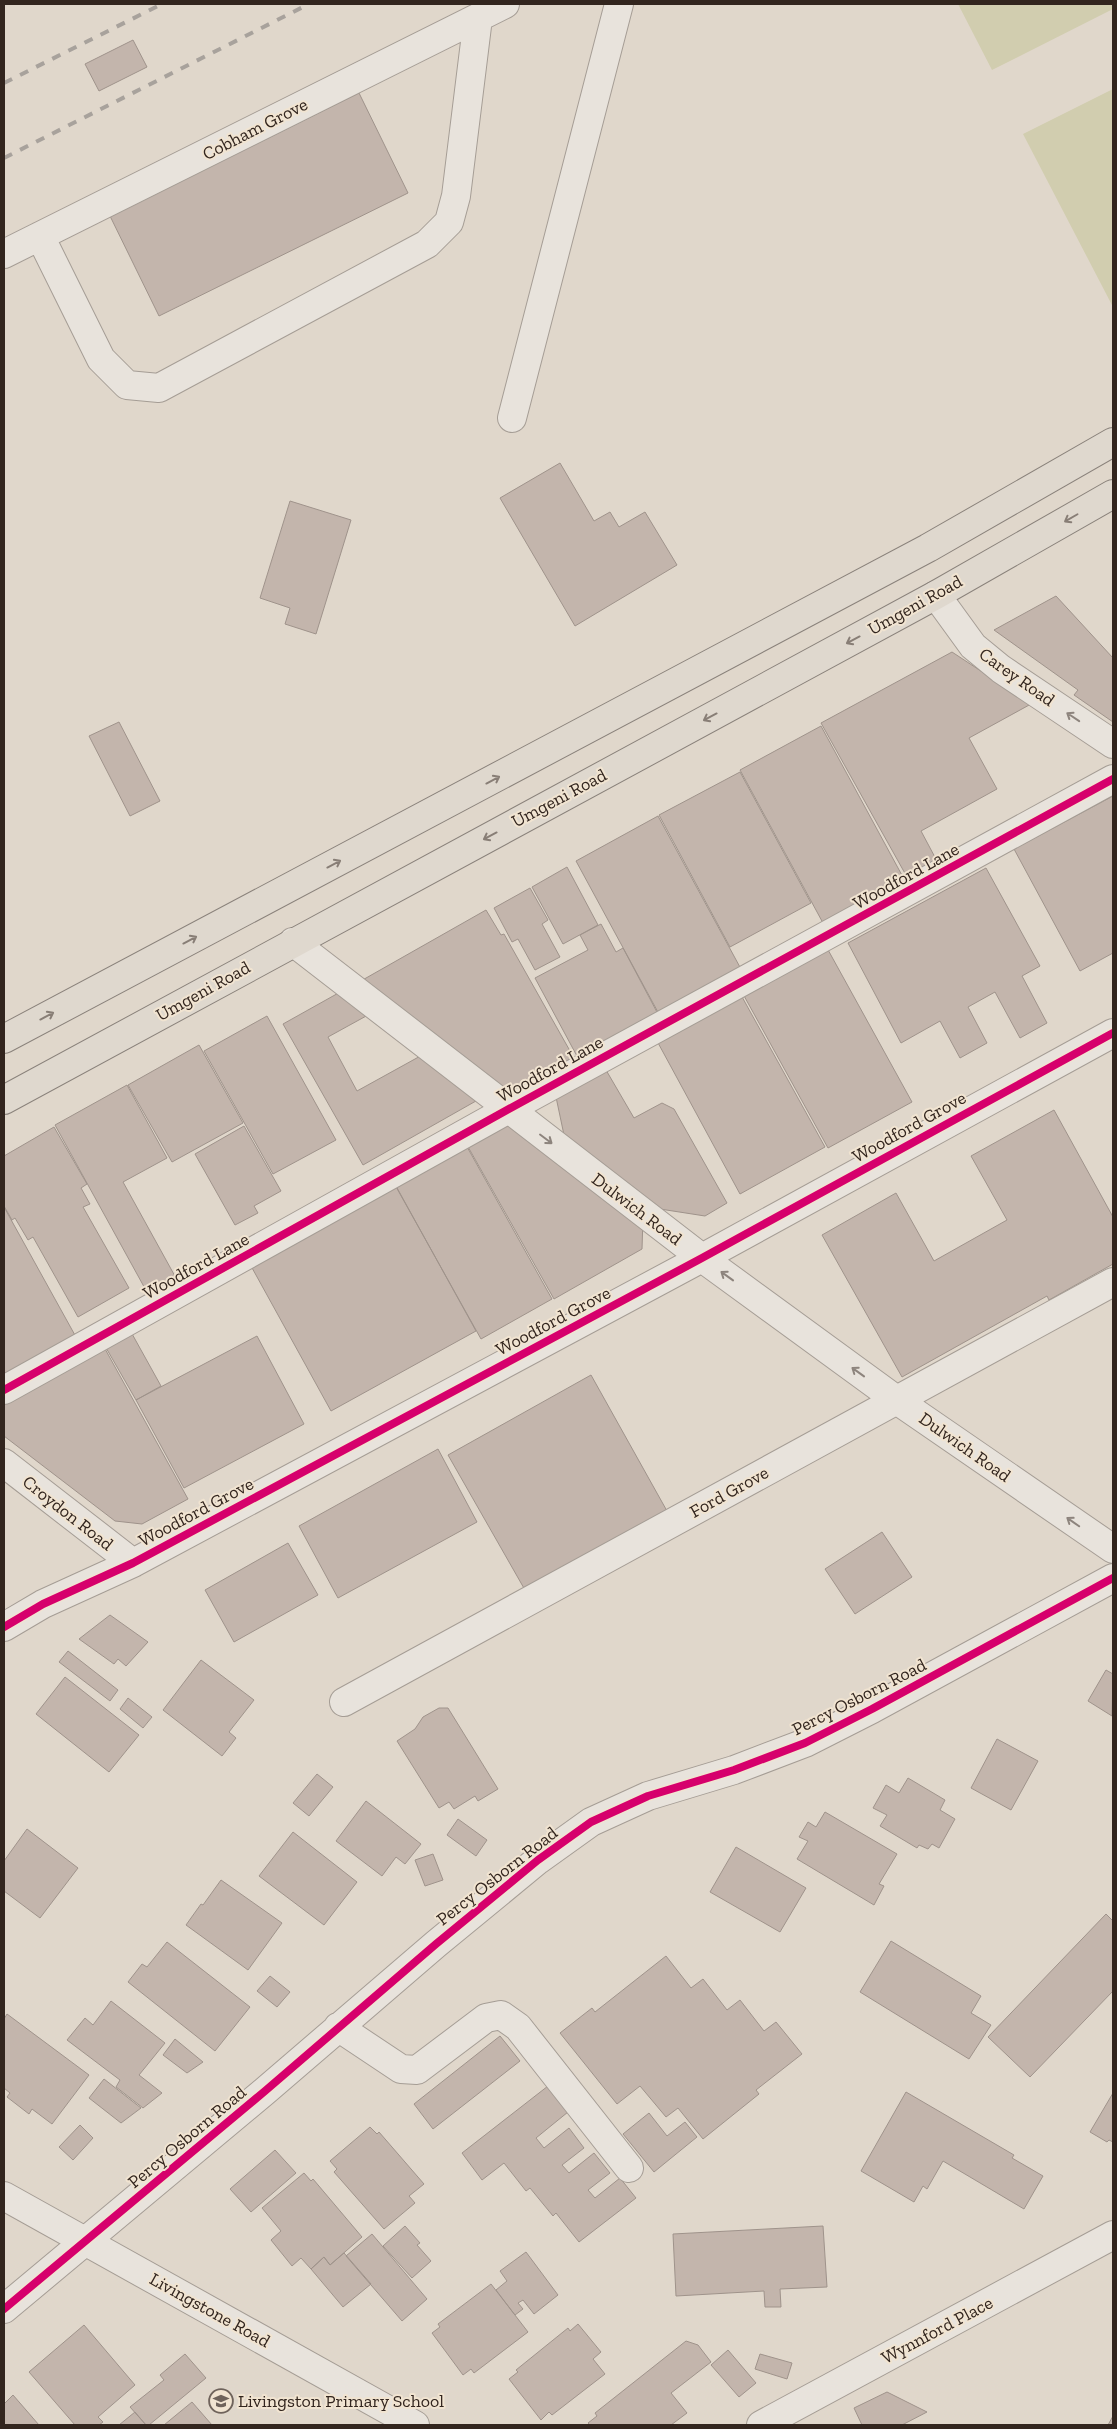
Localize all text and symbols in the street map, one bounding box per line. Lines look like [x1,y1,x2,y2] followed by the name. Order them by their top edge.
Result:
[199,93,311,165] street label: Cobham Grove
[1064,513,1079,523] one-way arrow
[864,570,966,640] street label: Umgeni Road
[845,635,860,645] one-way arrow
[975,643,1059,711] street label: Carey Road
[702,712,717,722] one-way arrow
[1066,712,1080,722] one-way arrow
[508,764,610,832] street label: Umgeni Road
[485,774,500,784] one-way arrow
[482,831,497,841] one-way arrow
[849,838,963,914] street label: Woodford Lane
[326,859,341,868] one-way arrow
[183,935,198,945] one-way arrow
[152,956,254,1026] street label: Umgeni Road
[39,1011,54,1020] one-way arrow
[493,1031,607,1107] street label: Woodford Lane
[848,1087,970,1167] street label: Woodford Grove
[539,1134,552,1145] one-way arrow
[588,1168,687,1250] street label: Dulwich Road
[139,1228,253,1304] street label: Woodford Lane
[720,1271,734,1281] one-way arrow
[492,1281,614,1361] street label: Woodford Grove
[851,1367,865,1377] one-way arrow
[915,1407,1015,1487] street label: Dulwich Road
[686,1461,772,1523] street label: Ford Grove
[18,1471,118,1555] street label: Croydon Road
[135,1472,257,1552] street label: Woodford Grove
[1066,1517,1080,1527] one-way arrow
[788,1654,930,1740] street label: Percy Osborn Road
[432,1822,562,1930] street label: Percy Osborn Road
[123,2081,251,2193] street label: Percy Osborn Road
[146,2268,274,2352] street label: Livingstone Road
[878,2291,996,2369] street label: Wynnford Place
[208,2388,234,2414] school or university icon: Livingston Primary School
[238,2390,444,2412] place label: Livingston Primary School

